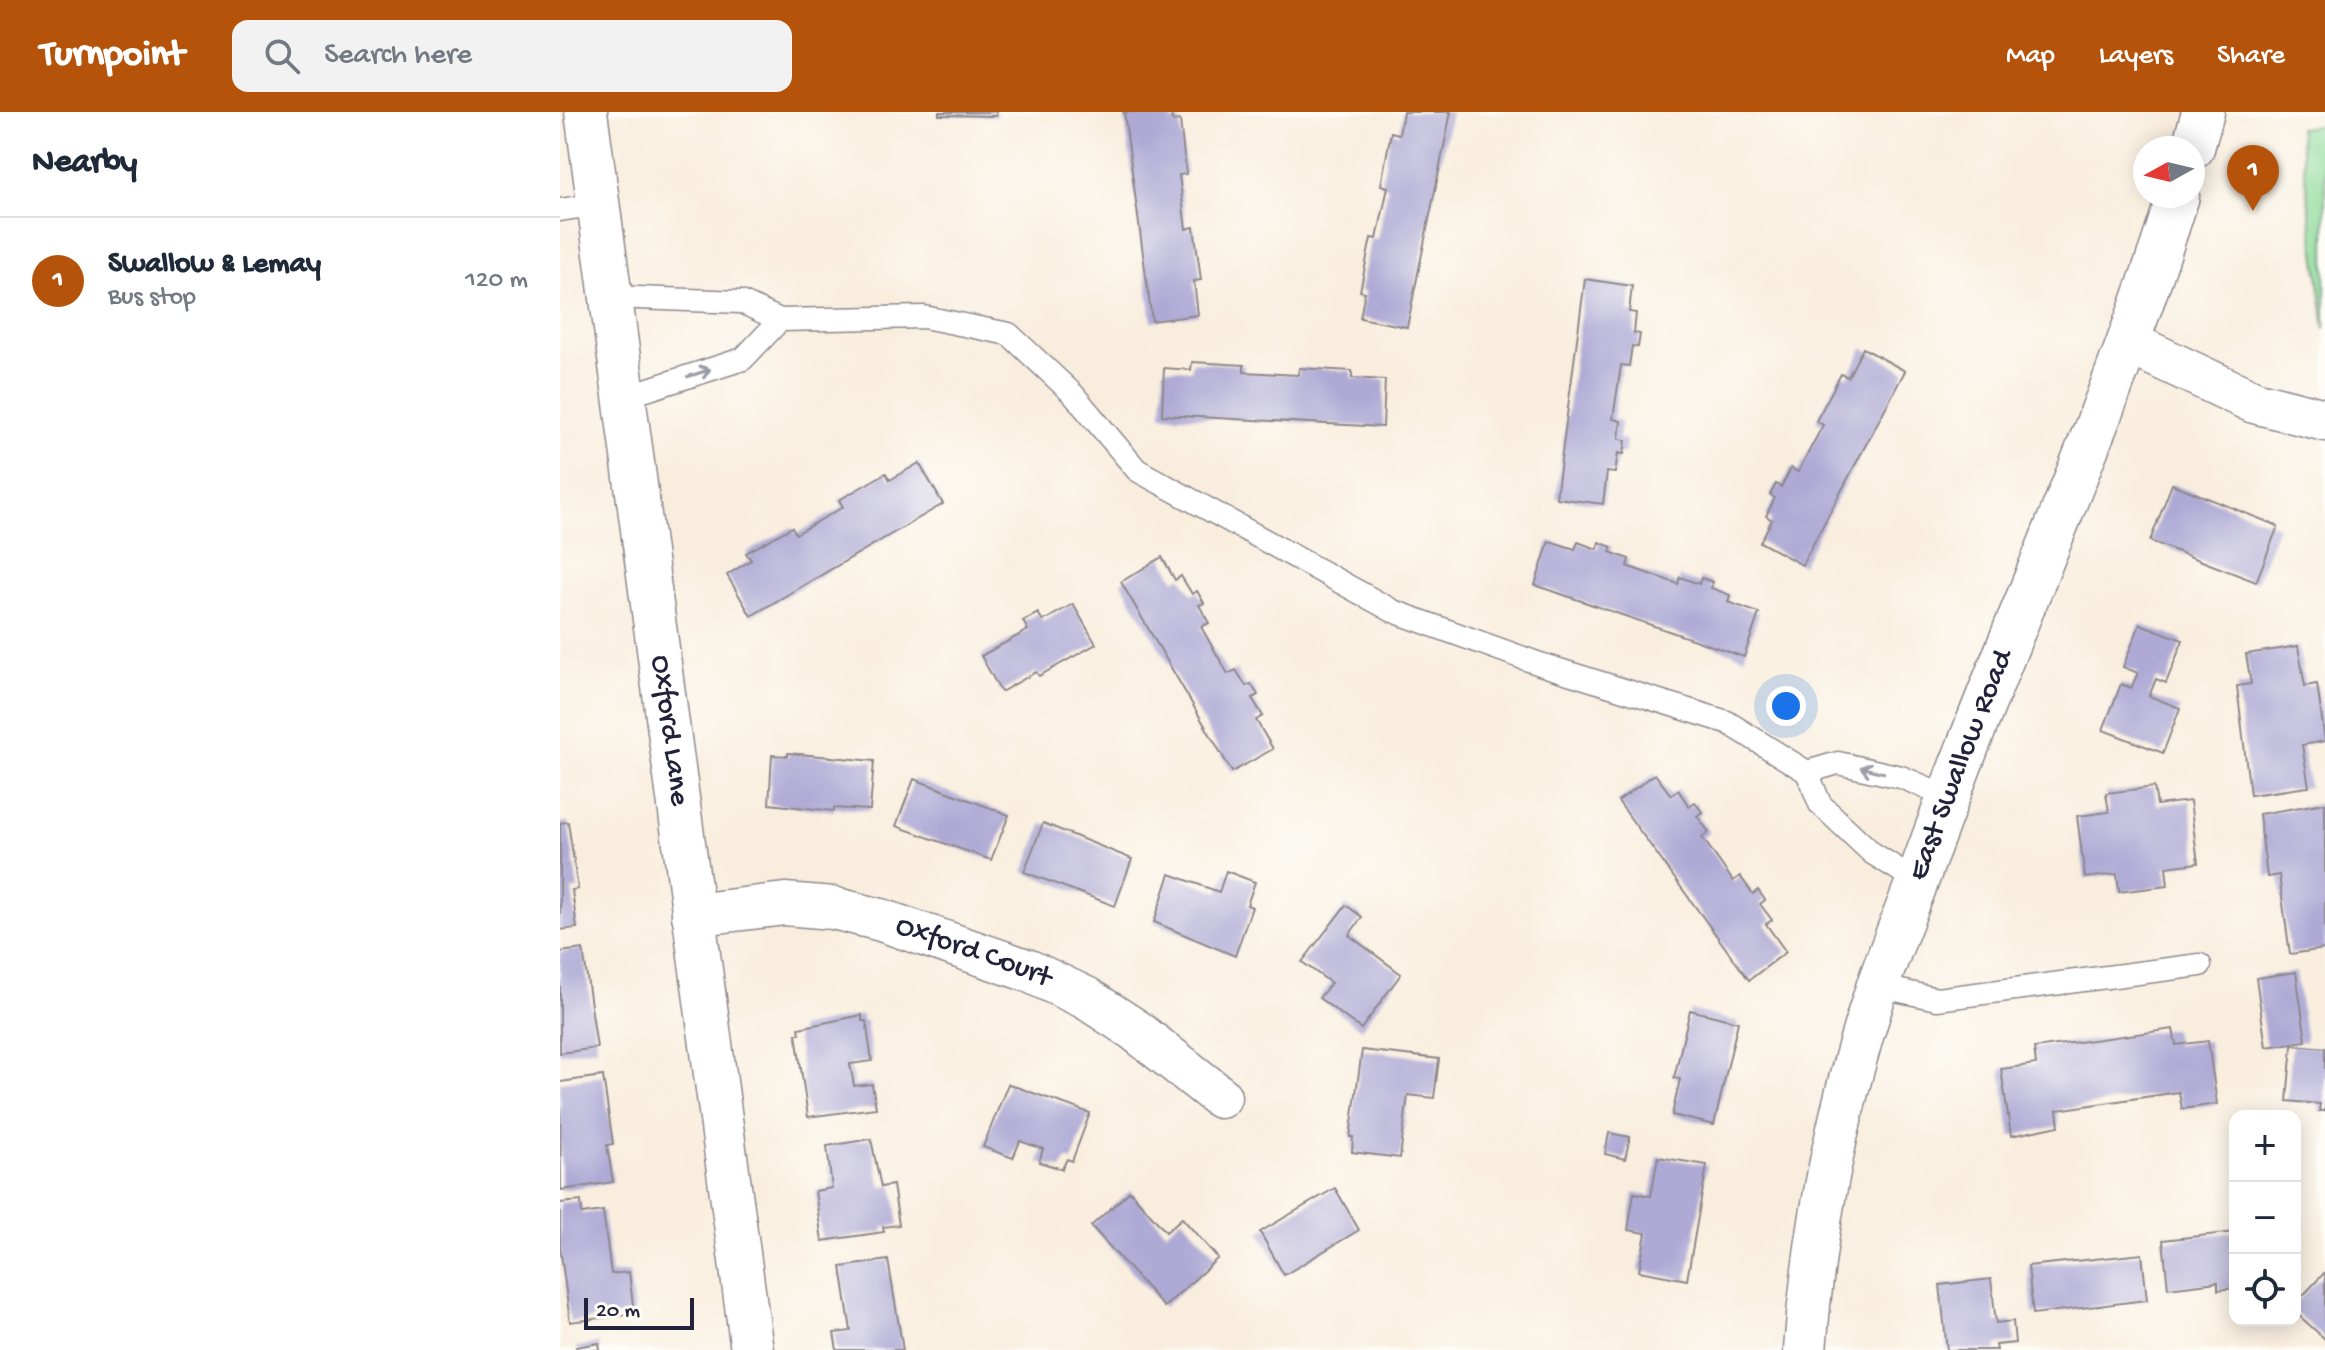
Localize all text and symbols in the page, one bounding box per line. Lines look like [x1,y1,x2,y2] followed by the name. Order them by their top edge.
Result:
[232,20,792,92] search box
[40,34,184,78] text: Turnpoint
[260,34,304,78] icon: search
[324,39,472,74] text: Search here
[2006,40,2055,73] text: Map
[2099,40,2173,73] text: Layers
[2217,40,2285,73] text: Share
[2133,136,2205,208] north arrow
[32,144,137,184] text: Nearby
[2227,145,2279,211] pin: 1
[108,248,321,283] text: Swallow & Lemay
[53,266,63,297] text: 1
[465,266,528,297] text: 120 m
[108,283,196,314] text: Bus stop
[686,365,711,380] one-way arrow
[1901,643,2023,885] street label: East Swallow Road
[642,653,696,808] street label: Oxford Lane
[1766,686,1806,726] your location
[1860,762,1886,777] one-way arrow
[891,909,1059,998] street label: Oxford Court
[2229,1110,2301,1326] map controls
[2229,1110,2301,1182] button: +
[2229,1182,2301,1254] button: −
[2229,1254,2301,1326] button: locate
[584,1294,694,1330] scale bar
[596,1299,640,1325] text: 20 m

